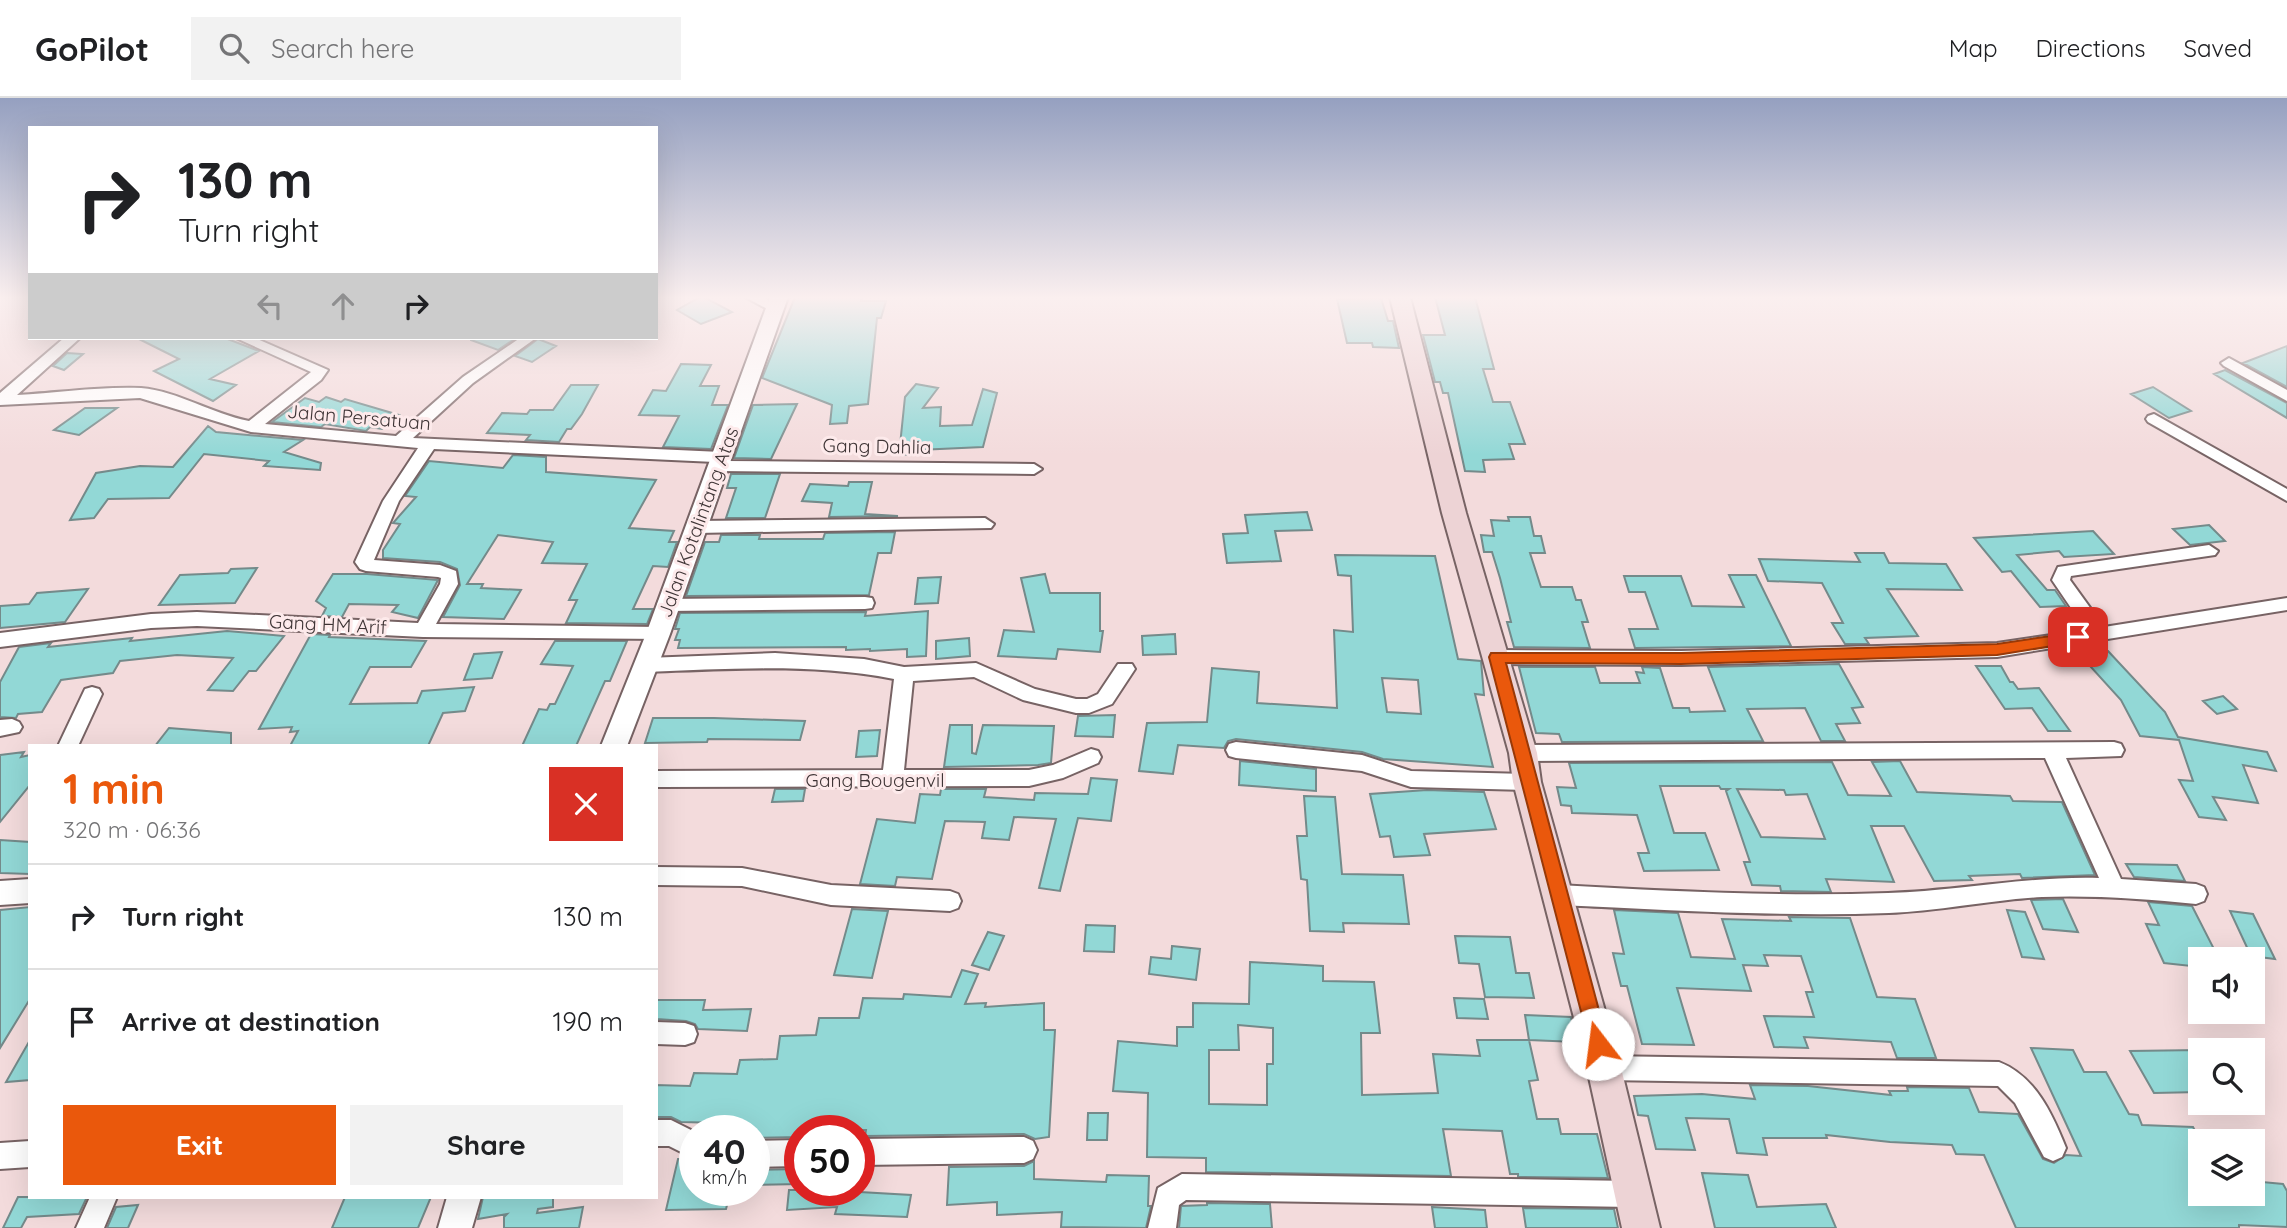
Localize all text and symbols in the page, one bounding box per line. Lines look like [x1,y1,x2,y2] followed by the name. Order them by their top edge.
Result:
[191,17,681,80] search box
[35,28,149,69] text: GoPilot
[215,29,253,67] icon: search
[271,32,414,65] text: Search here
[1949,33,1998,63] text: Map
[2036,33,2146,63] text: Directions
[2184,33,2252,63] text: Saved
[178,149,312,210] text: 130 m
[63,154,154,245] icon: right
[178,210,319,250] text: Turn right
[251,287,289,325] icon: left
[324,287,362,325] icon: ahead
[397,287,435,325] icon: right
[286,399,432,435] street label: Jalan Persatuan
[652,423,744,620] street label: Jalan Kotalintang Atas
[822,433,932,459] street label: Gang Dahlia
[2048,607,2108,667] pin
[268,609,388,639] street label: Gang HM Arif
[2059,618,2097,656] icon: arrive
[63,762,165,815] text: 1 min
[549,767,623,841] button: close
[805,768,945,792] street label: Gang Bougenvil
[63,815,201,844] text: 320 m · 06:36
[63,898,101,936] icon: right
[122,900,244,933] text: Turn right
[553,900,623,933] text: 130 m
[2188,947,2265,1206] map controls
[2188,947,2265,1024] button: sound
[63,1003,101,1041] icon: arrive
[122,1005,380,1038] text: Arrive at destination
[553,1005,623,1038] text: 190 m
[1561,1007,1635,1081] position arrow
[2188,1038,2265,1115] button: search
[63,1105,336,1185] button: Exit
[350,1105,623,1185] button: Share
[784,1115,875,1206] speed limit sign: 50
[703,1129,746,1173] text: 40
[2188,1129,2265,1206] button: layers
[702,1166,747,1189] text: km/h

